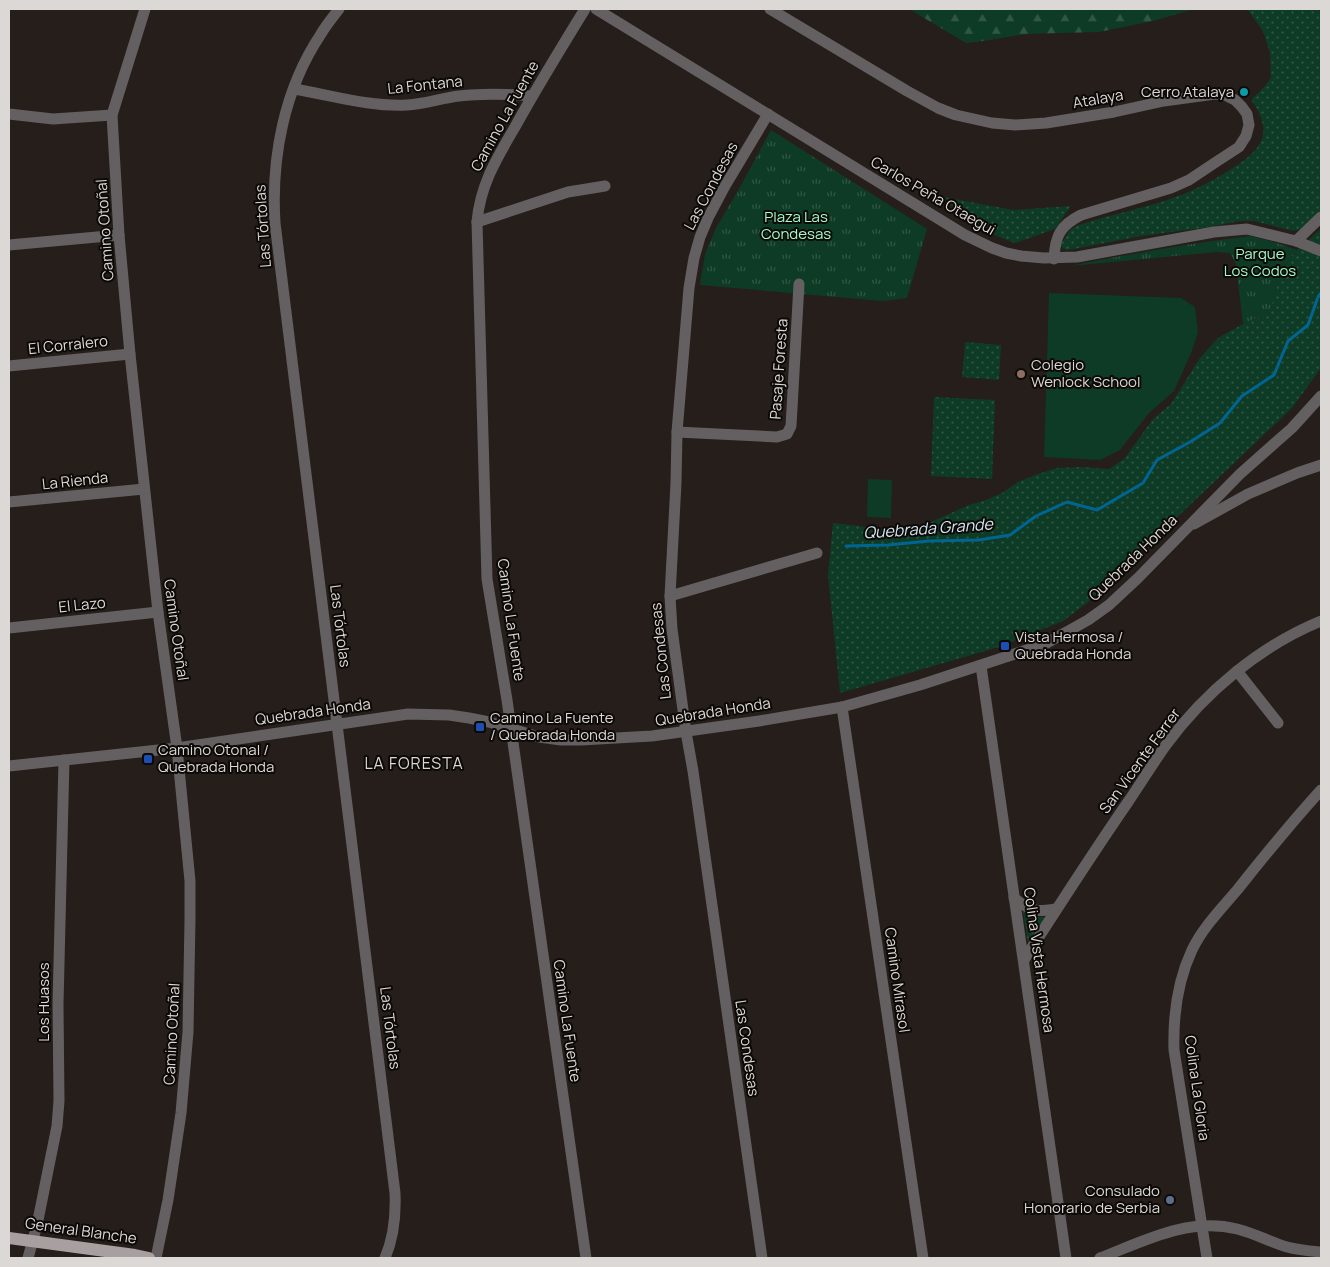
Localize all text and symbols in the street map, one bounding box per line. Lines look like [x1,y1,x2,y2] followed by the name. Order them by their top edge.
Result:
[465,57,544,175] street label: Camino La Fuente
[386,70,464,99] street label: La Fontana
[1141,81,1234,102] place label: Cerro Atalaya
[1071,84,1125,113] street label: Atalaya
[1238,86,1250,98] marker: Cerro Atalaya
[678,138,743,234] street label: Las Condesas
[867,151,1000,240] street label: Carlos Peña Otaegui
[90,178,119,282] street label: Camino Otoñal
[249,184,276,268] street label: Las Tórtolas
[761,206,831,244] park label: Plaza Las Condesas
[1224,243,1296,281] park label: Parque Los Codos
[764,318,793,420] street label: Pasaje Foresta
[27,330,109,359] street label: El Corralero
[1031,354,1140,392] place label: Colegio Wenlock School
[1015,368,1027,380] marker: Colegio Wenlock School
[41,467,109,494] street label: La Rienda
[1084,510,1182,606] street label: Quebrada Honda
[863,512,995,543] water label: Quebrada Grande
[493,557,531,683] street label: Camino La Fuente
[159,578,194,682] street label: Camino Otoñal
[325,583,356,669] street label: Las Tórtolas
[57,592,107,617] street label: El Lazo
[645,602,676,700] street label: Las Condesas
[1015,626,1131,664] place label: Vista Hermosa / Quebrada Honda
[999,640,1011,652] marker: Vista Hermosa / Quebrada Honda
[654,692,772,731] street label: Quebrada Honda
[254,693,372,730] street label: Quebrada Honda
[1094,703,1185,818] street label: San Vicente Ferrer
[490,707,615,745] place label: Camino La Fuente / Quebrada Honda
[474,721,486,733] marker: Camino La Fuente / Quebrada Honda
[158,739,274,777] place label: Camino Otonal / Quebrada Honda
[364,752,464,774] district label: LA FORESTA
[142,753,154,765] marker: Camino Otonal / Quebrada Honda
[1019,886,1060,1034] street label: Colina Vista Hermosa
[880,926,915,1034] street label: Camino Mirasol
[549,958,587,1084] street label: Camino La Fuente
[33,962,54,1042] street label: Los Huasos
[158,982,185,1086] street label: Camino Otoñal
[375,985,406,1071] street label: Las Tórtolas
[730,998,765,1098] street label: Las Condesas
[1180,1034,1215,1142] street label: Colina La Gloria
[1024,1180,1160,1218] place label: Consulado Honorario de Serbia
[1164,1194,1176,1206] marker: Consulado Honorario de Serbia
[24,1212,138,1249] street label: General Blanche

